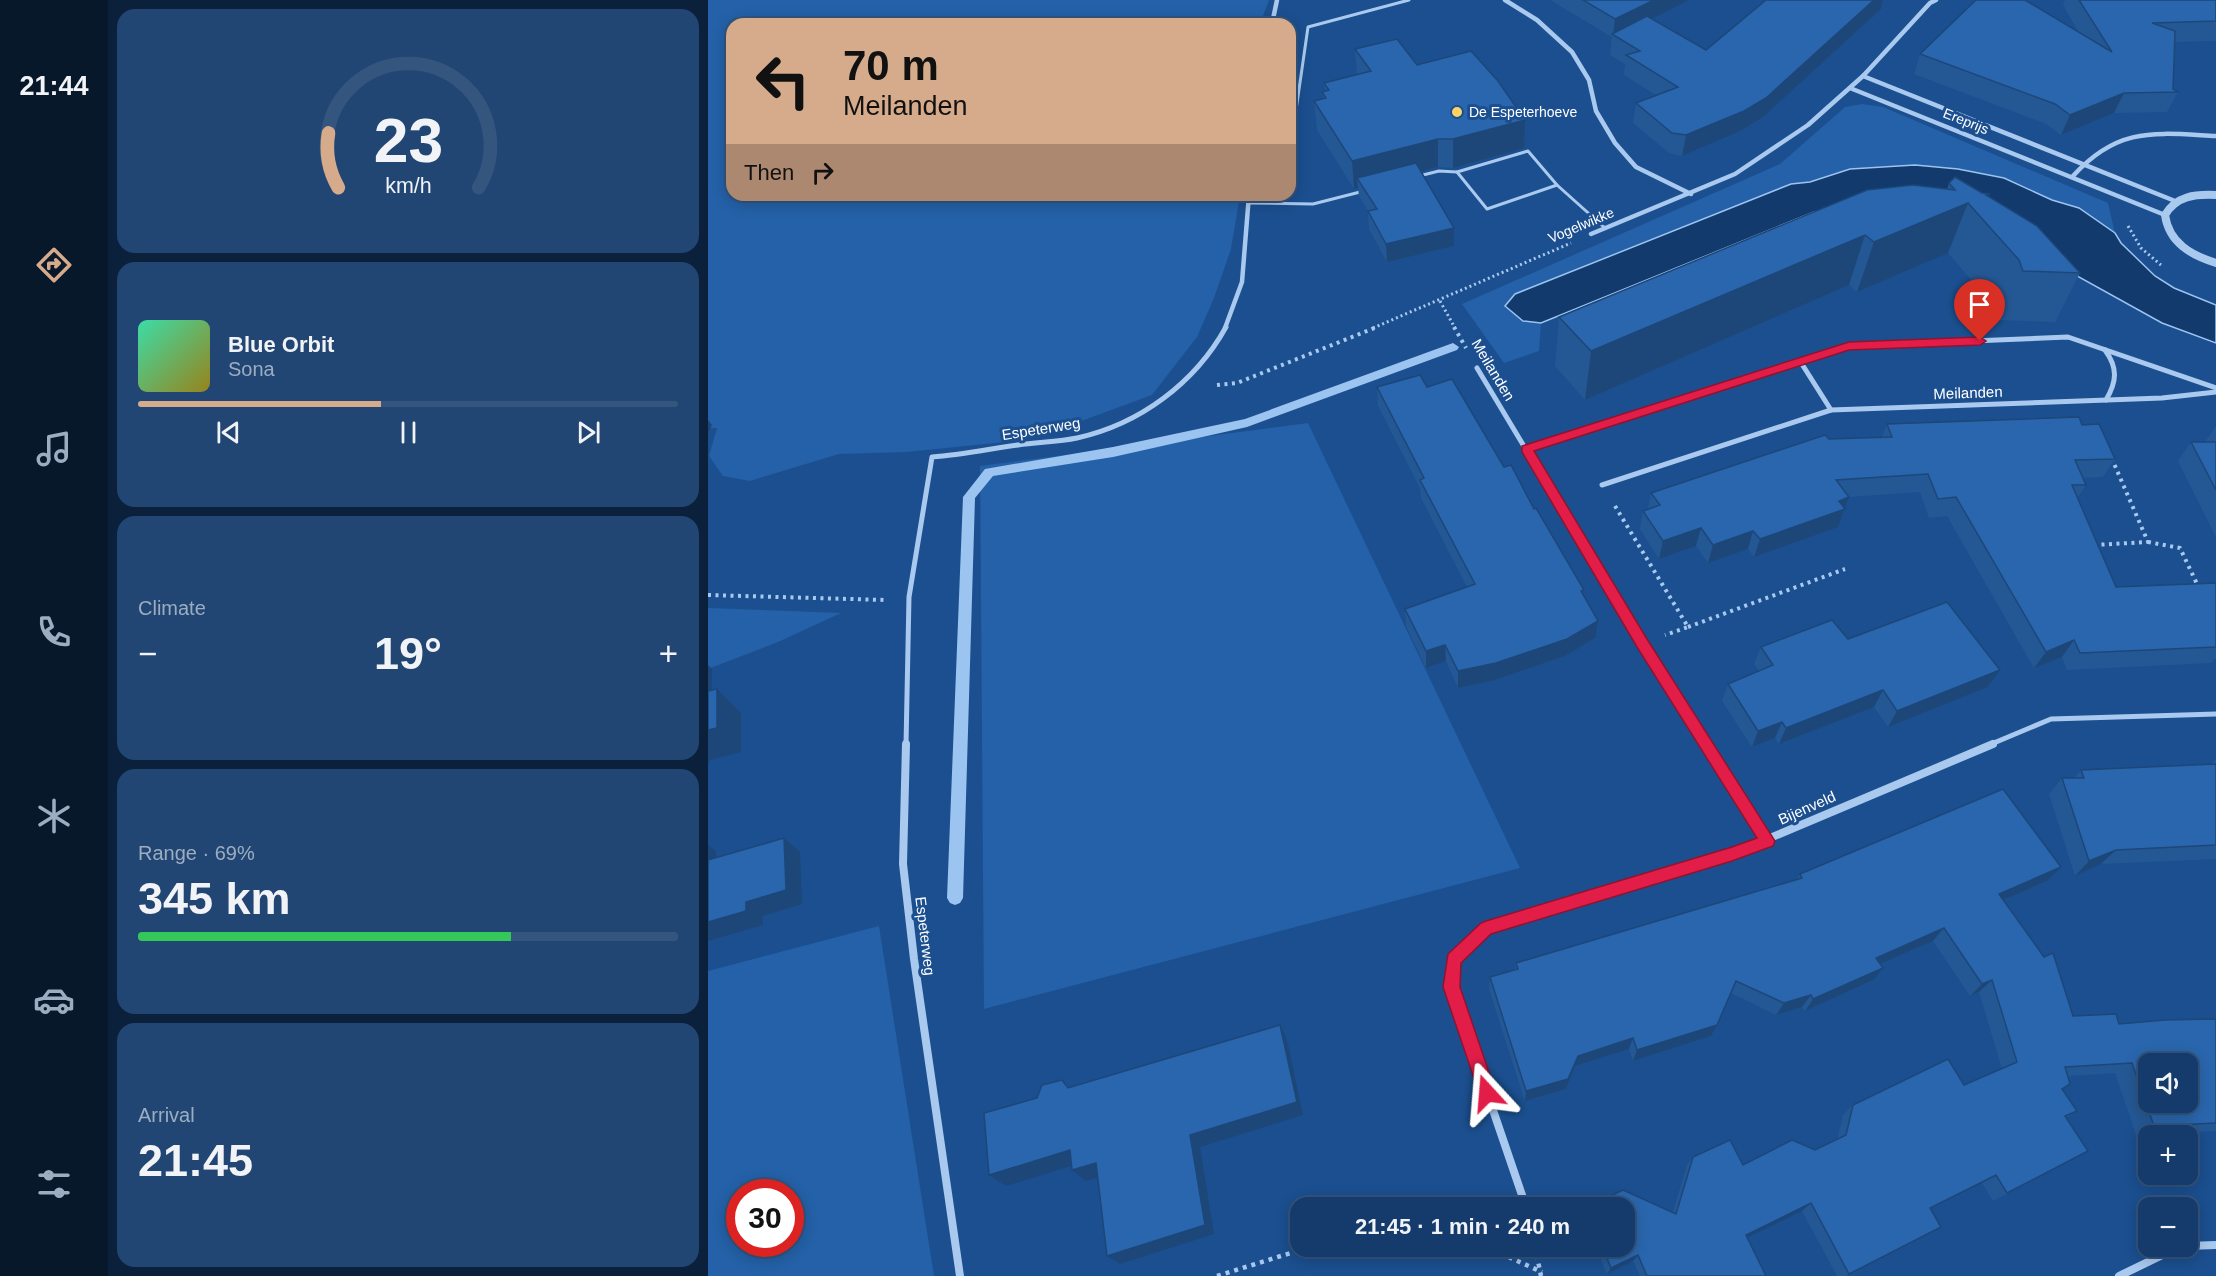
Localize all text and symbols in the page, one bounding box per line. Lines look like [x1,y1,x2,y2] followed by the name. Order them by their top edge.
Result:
[744,42,822,120] icon: left
[843,42,939,89] text: 70 m
[19,71,89,101] text: 21:44
[843,91,968,121] text: Meilanden
[1469,104,1577,120] place label: De Espeterhoeve
[1450,105,1464,119] marker: De Espeterhoeve
[1941,105,1991,137] street label: Ereprijs
[373,106,443,175] text: 23
[806,156,839,189] icon: right
[744,160,794,185] text: Then
[385,175,431,199] text: km/h
[1546,204,1617,246] street label: Vogelwikke
[33,244,75,286] icon: directions
[1954,279,2005,341] pin
[1963,288,1996,321] icon: arrive
[228,332,334,357] text: Blue Orbit
[1468,336,1519,404] street label: Meilanden
[228,358,275,380] text: Sona
[1933,383,2003,402] street label: Meilanden
[1000,414,1081,443] street label: Espeterweg
[212,416,245,449] icon: previous
[392,416,425,449] icon: pause
[572,416,605,449] icon: next
[33,428,75,470] icon: music
[138,597,206,619] text: Climate
[33,611,75,653] icon: phone
[374,628,442,679] text: 19°
[138,635,157,672] text: −
[659,635,678,672] text: +
[1776,787,1838,828] street label: Bijenveld
[33,795,75,837] icon: climate
[138,842,255,864] text: Range · 69%
[138,873,291,924] text: 345 km
[912,896,939,976] street label: Espeterweg
[33,979,75,1021] icon: car
[2138,1053,2198,1257] map controls
[2138,1053,2198,1113] button: sound
[1455,1061,1519,1125] position arrow
[138,1104,195,1126] text: Arrival
[2138,1125,2198,1185] button: +
[138,1135,253,1186] text: 21:45
[33,1163,75,1205] icon: filters
[726,1179,804,1257] speed limit sign: 30
[2138,1197,2198,1257] button: −
[1355,1214,1570,1239] text: 21:45 · 1 min · 240 m

